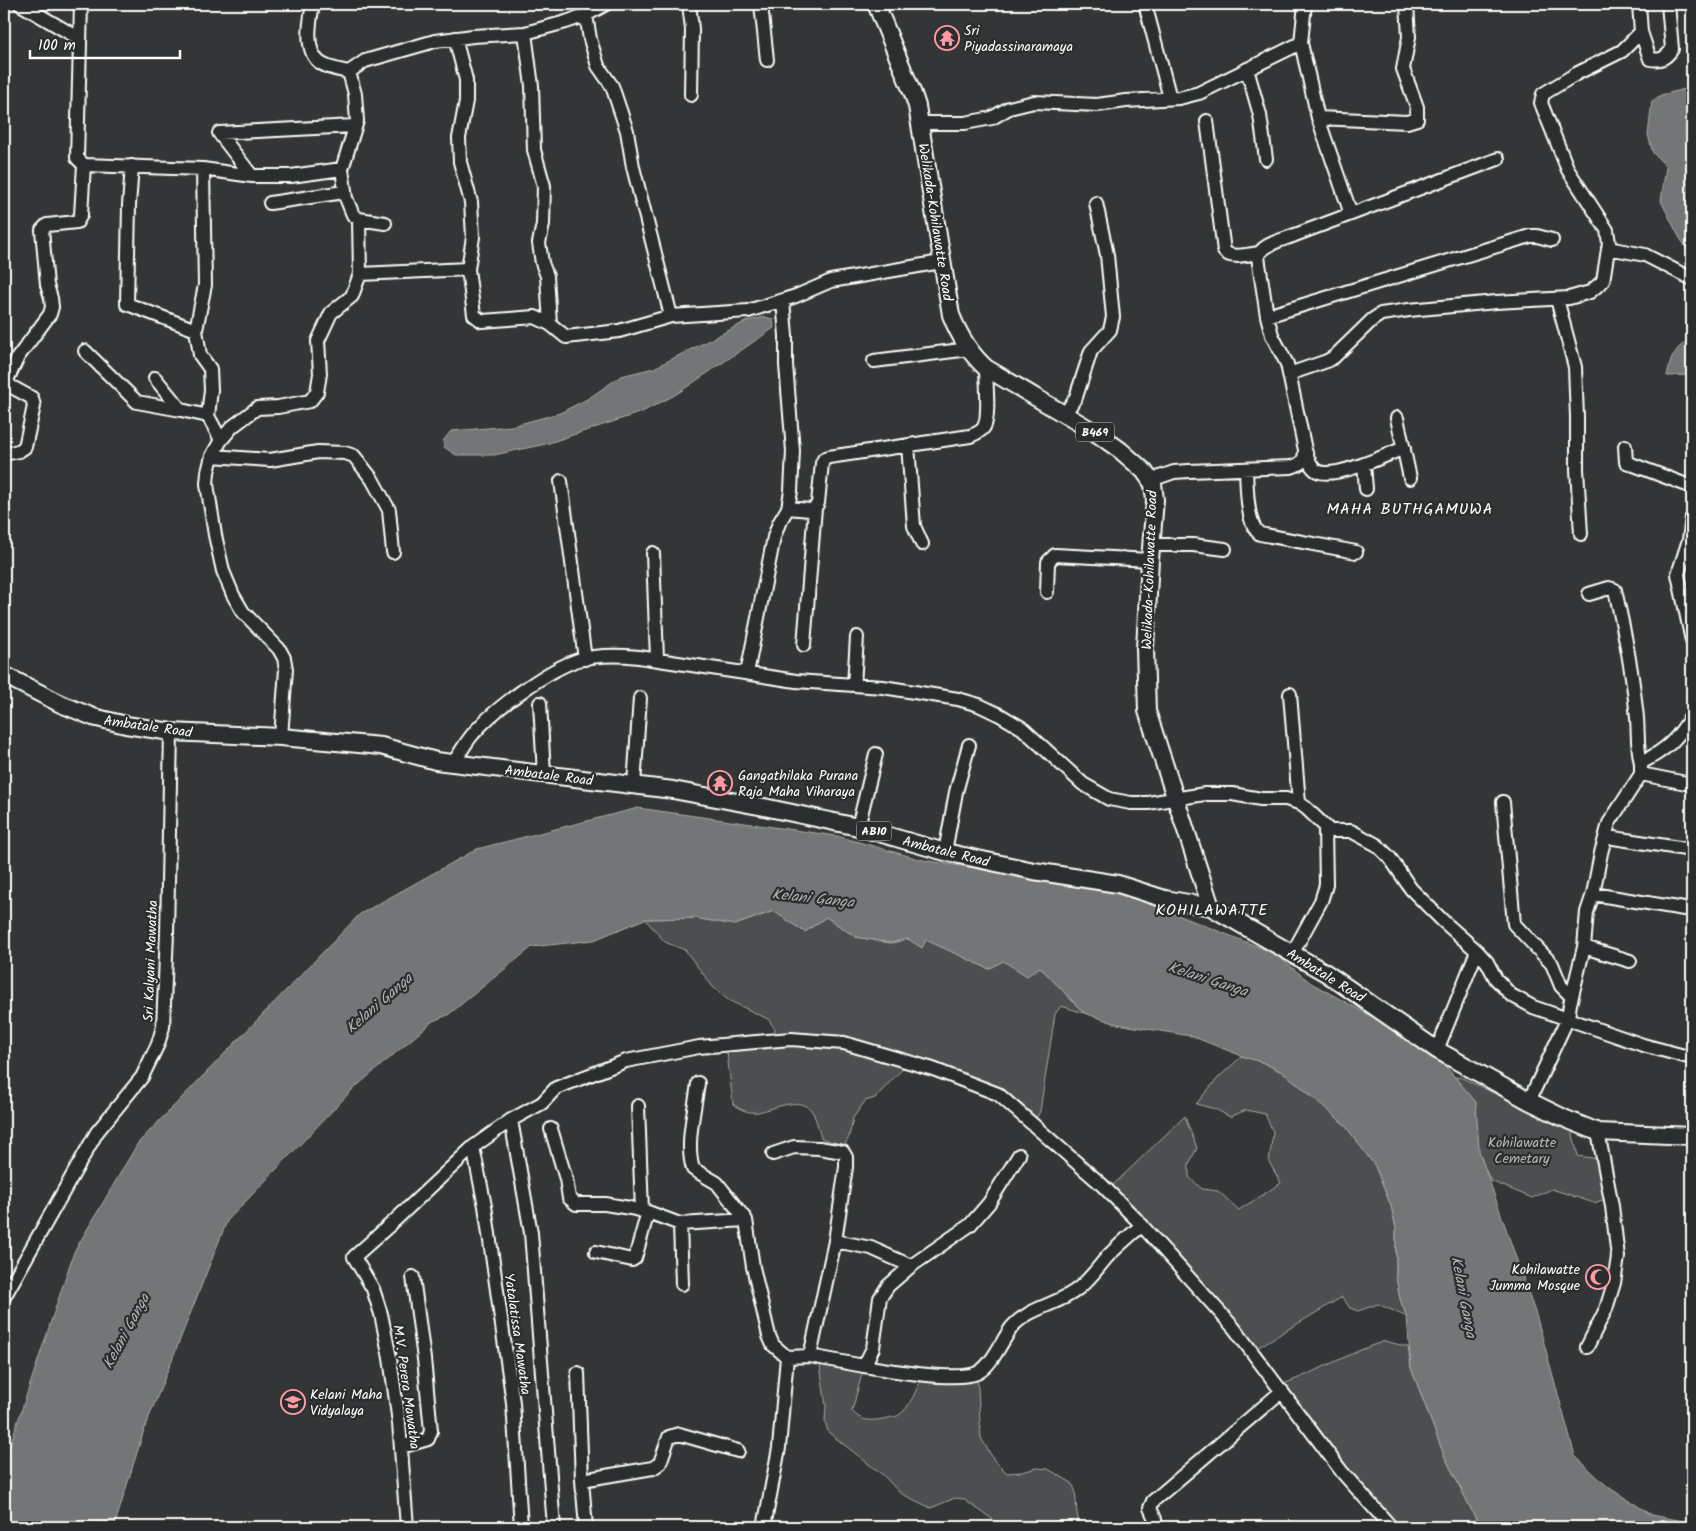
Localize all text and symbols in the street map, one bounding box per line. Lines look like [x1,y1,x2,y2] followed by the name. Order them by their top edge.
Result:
[964,20,1073,58] place label: Sri Piyadassinaramaya
[934,25,960,51] temple icon: Sri Piyadassinaramaya
[30,28,180,60] scale bar
[38,34,76,58] text: 100 m
[912,142,959,304] street label: Welikada-Kohilawatte Road
[1076,422,1114,442] road number: B469
[1136,489,1164,650] street label: Welikada-Kohilawatte Road
[1326,497,1494,522] district label: MAHA BUTHGAMUWA
[102,710,194,744] street label: Ambatale Road
[503,760,595,792] street label: Ambatale Road
[738,765,858,803] place label: Gangathilaka Purana Raja Maha Viharaya
[707,770,733,796] temple icon: Gangathilaka Purana Raja Maha Viharaya
[856,821,892,840] road number: AB10
[900,831,993,874] street label: Ambatale Road
[771,883,856,915] water label: Kelani Ganga
[1155,898,1269,923] district label: KOHILAWATTE
[138,900,164,1022] street label: Sri Kalyani Mawatha
[1282,943,1370,1009] street label: Ambatale Road
[1165,956,1251,1004] water label: Kelani Ganga
[341,967,419,1040] water label: Kelani Ganga
[1488,1132,1557,1170] park label: Kohilawatte Cemetary
[1443,1255,1483,1341] water label: Kelani Ganga
[1489,1259,1581,1297] place label: Kohilawatte Jumma Mosque
[1585,1264,1611,1290] mosque icon: Kohilawatte Jumma Mosque
[498,1272,536,1396] street label: Yatalatissa Mawatha
[97,1289,157,1373] water label: Kelani Ganga
[386,1323,426,1451] street label: M.V. Perera Mawatha
[310,1384,383,1422] place label: Kelani Maha Vidyalaya
[280,1389,306,1415] school or university icon: Kelani Maha Vidyalaya

